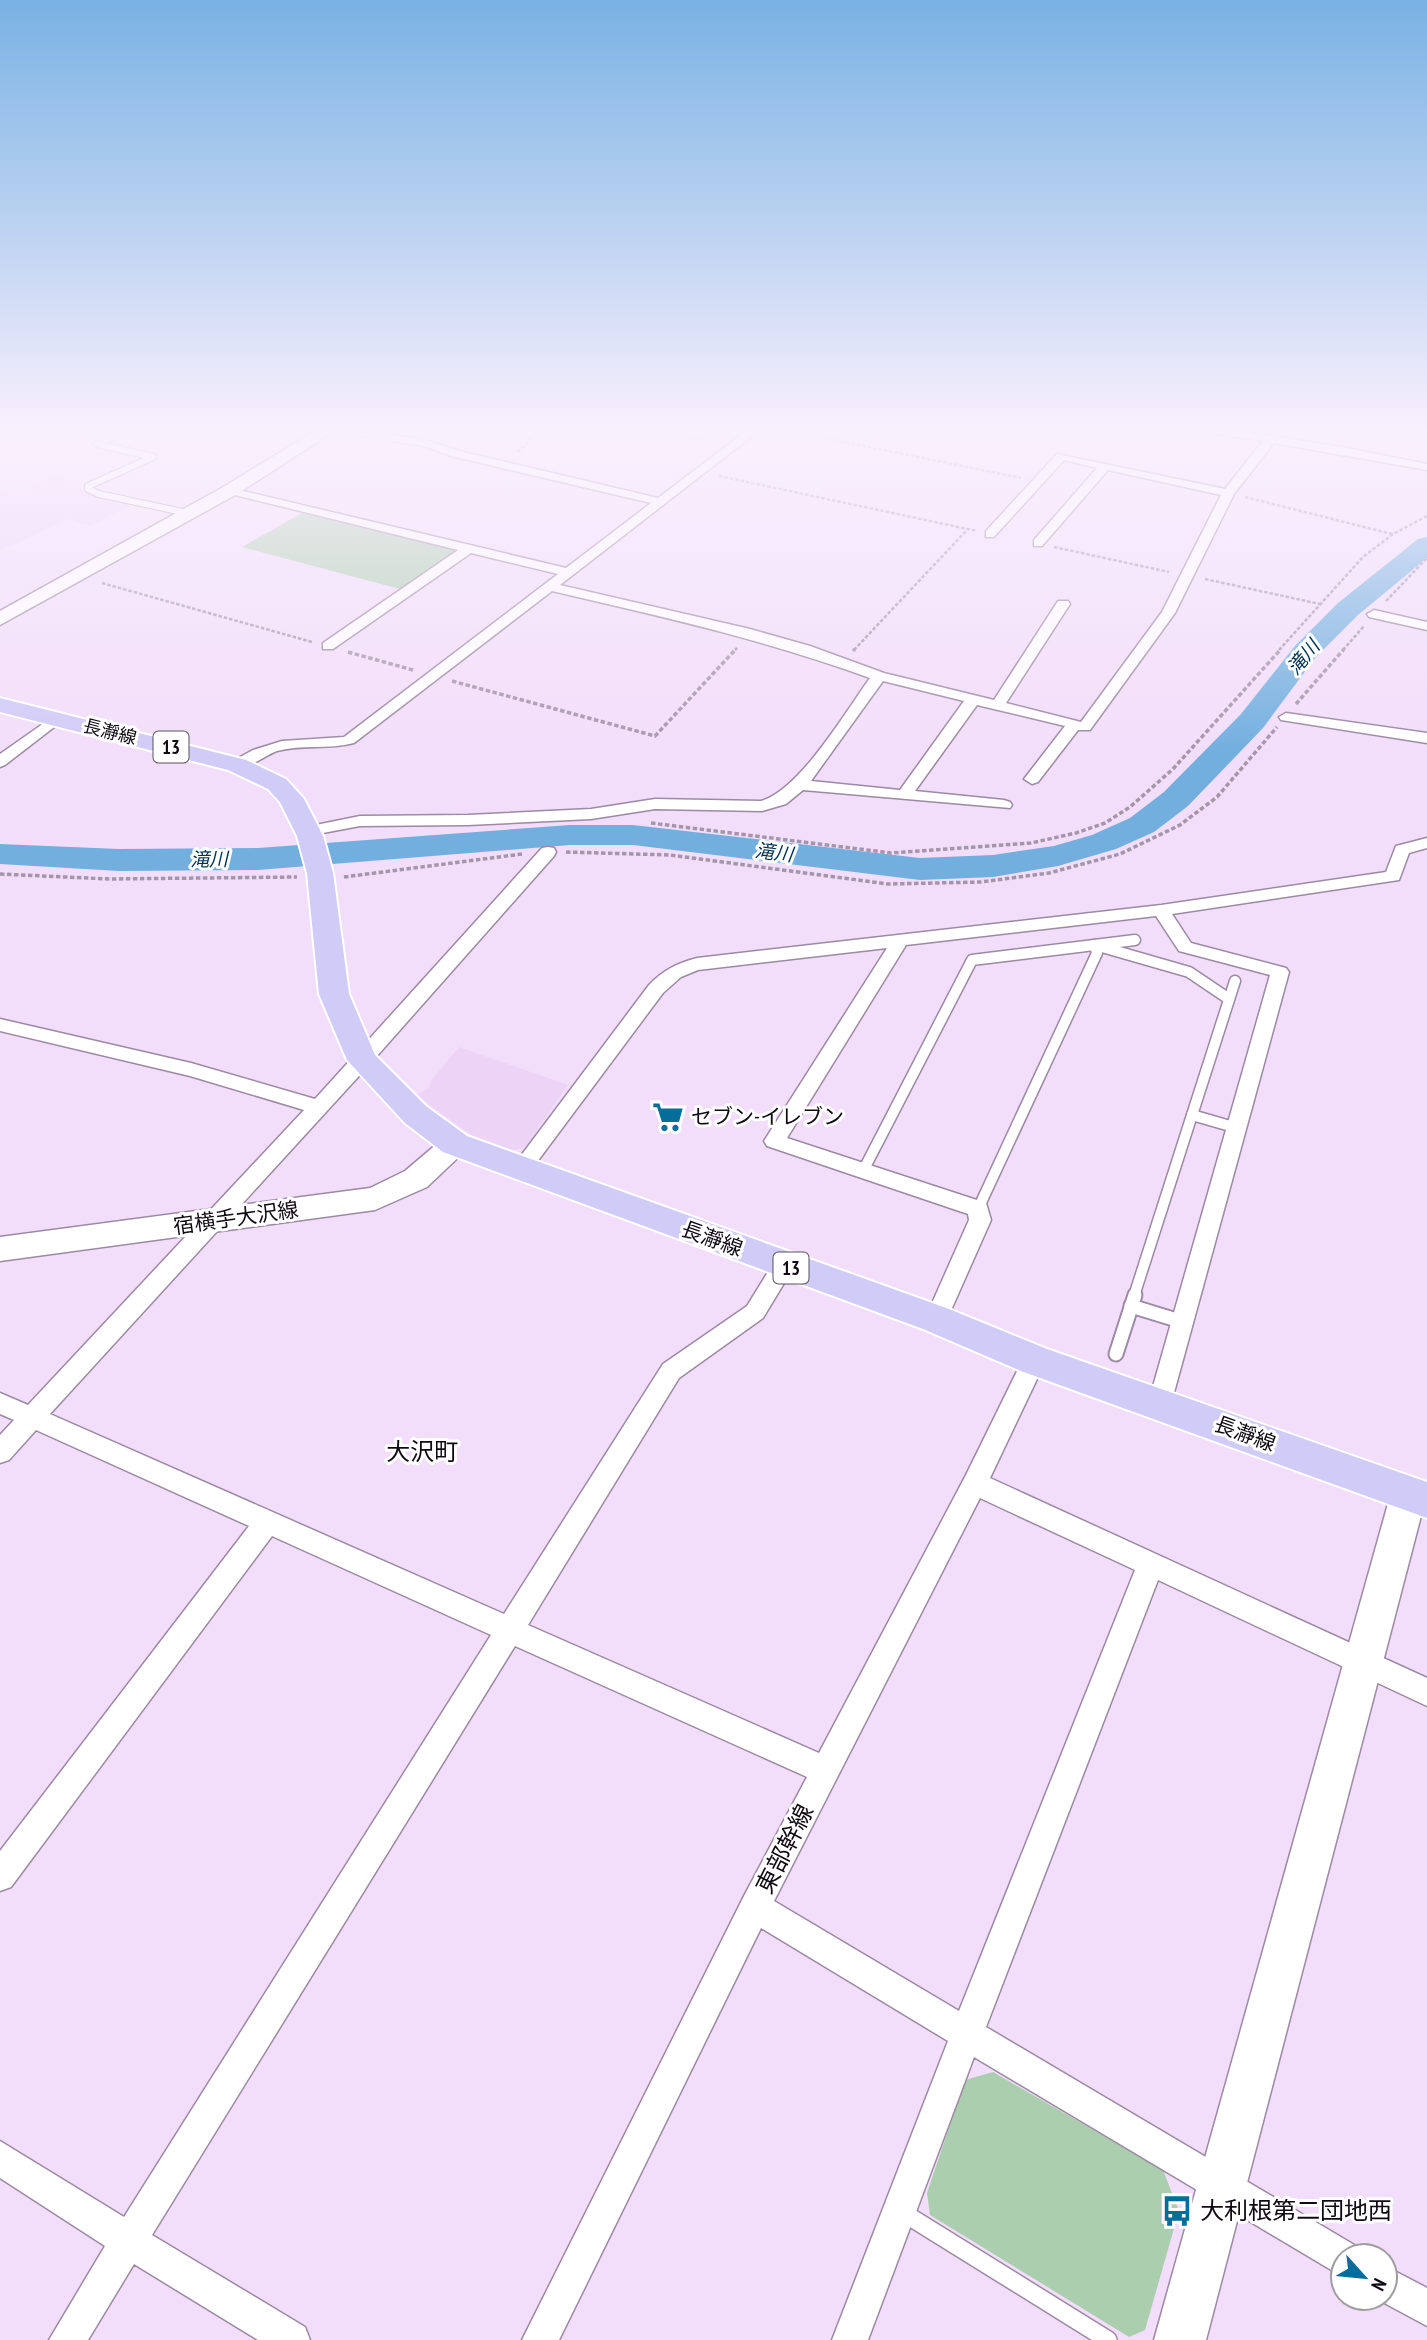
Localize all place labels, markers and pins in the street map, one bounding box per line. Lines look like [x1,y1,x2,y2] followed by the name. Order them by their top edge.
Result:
[651,1100,685,1134] supermarket icon: セブン-イレブン
[691,1103,844,1130] place label: セブン-イレブン
[1160,2194,1194,2228] bus stop icon: 大利根第二団地西
[1200,2195,1392,2226] place label: 大利根第二団地西

